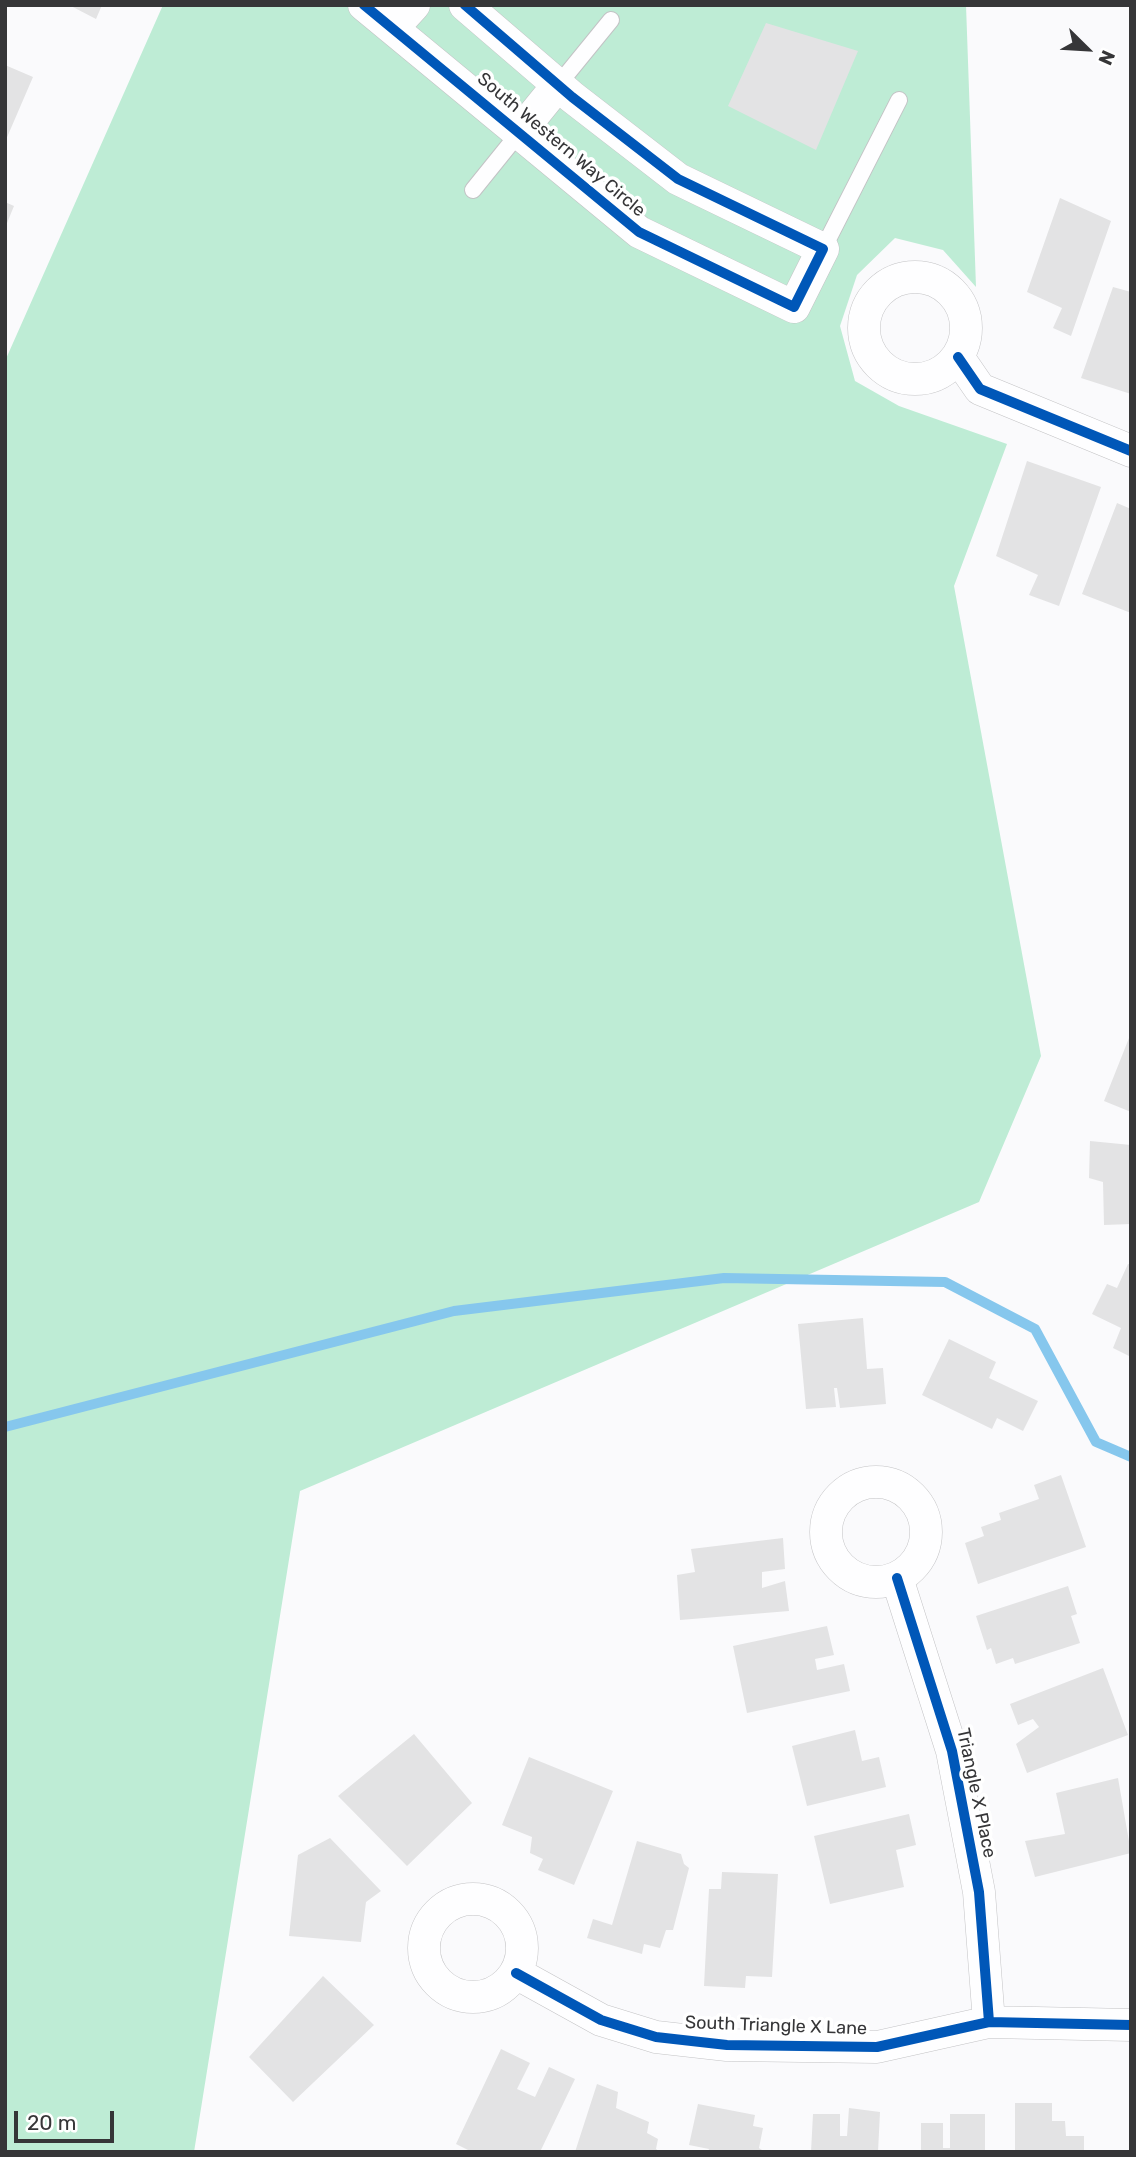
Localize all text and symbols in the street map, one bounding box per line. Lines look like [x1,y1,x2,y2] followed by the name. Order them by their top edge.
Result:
[1052,14,1122,84] north arrow
[1093,47,1120,69] text: N
[473,68,649,222] street label: South Western Way Circle
[952,1726,1000,1860] street label: Triangle X Place
[685,2012,867,2040] street label: South Triangle X Lane
[18,2098,117,2142] scale bar
[27,2110,76,2135] text: 20 m

